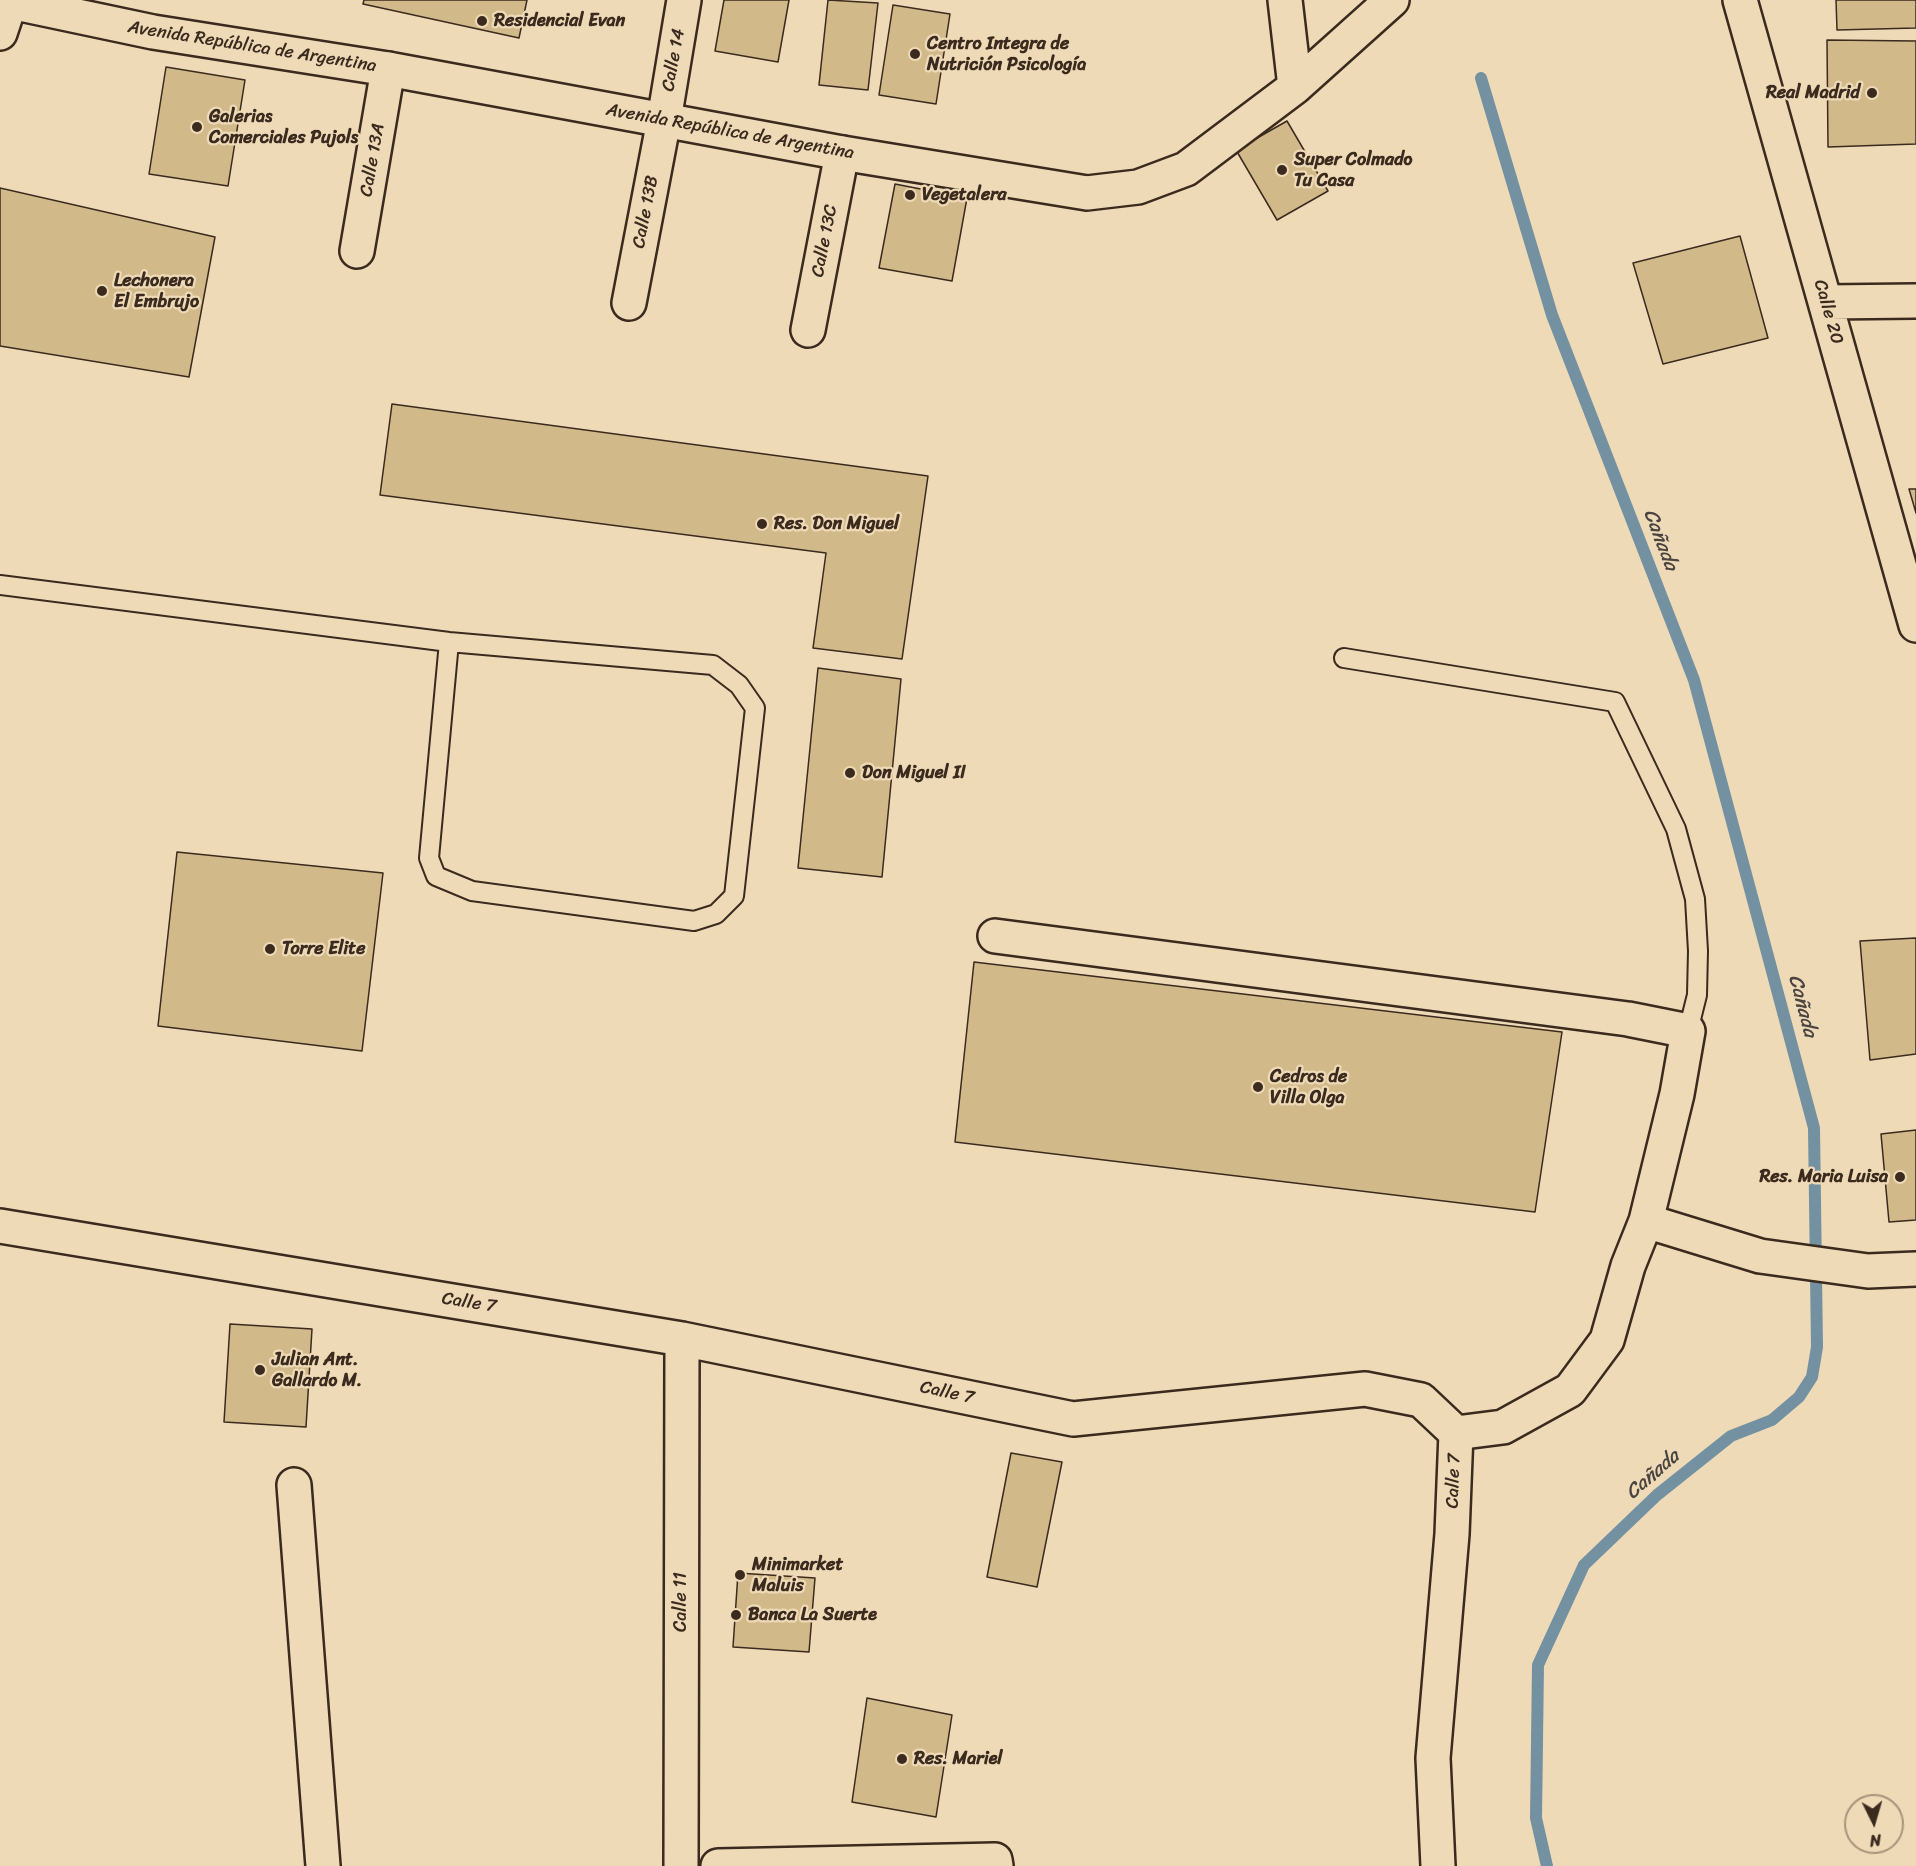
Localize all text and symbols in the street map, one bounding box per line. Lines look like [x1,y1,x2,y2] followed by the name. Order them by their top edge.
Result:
[494,10,625,32] place label: Residencial Evan
[475,14,489,28] marker: Residencial Evan
[126,17,378,77] street label: Avenida República de Argentina
[658,27,690,93] street label: Calle 14
[927,33,1086,76] place label: Centro Integra de Nutrición Psicología
[908,47,922,61] marker: Centro Integra de Nutrición Psicología
[1766,82,1860,104] place label: Real Madrid
[1865,86,1879,100] marker: Real Madrid
[604,100,856,164] street label: Avenida República de Argentina
[209,106,358,148] place label: Galerias Comerciales Pujols
[190,120,204,134] marker: Galerias Comerciales Pujols
[356,122,390,198] street label: Calle 13A
[1294,149,1413,192] place label: Super Colmado Tu Casa
[1275,163,1289,177] marker: Super Colmado Tu Casa
[628,174,664,250] street label: Calle 13B
[922,184,1007,206] place label: Vegetalera
[903,188,917,202] marker: Vegetalera
[807,203,843,279] street label: Calle 13C
[114,270,199,312] place label: Lechonera El Embrujo
[1808,277,1848,347] street label: Calle 20
[95,284,109,298] marker: Lechonera El Embrujo
[1637,506,1683,574] water label: Cañada
[774,513,899,535] place label: Res. Don Miguel
[755,517,769,531] marker: Res. Don Miguel
[862,762,966,784] place label: Don Miguel II
[843,766,857,780] marker: Don Miguel II
[282,938,365,960] place label: Torre Elite
[263,942,277,956] marker: Torre Elite
[1782,972,1822,1040] water label: Cañada
[1270,1066,1347,1108] place label: Cedros de Villa Olga
[1251,1080,1265,1094] marker: Cedros de Villa Olga
[1759,1166,1888,1188] place label: Res. Maria Luisa
[1893,1170,1907,1184] marker: Res. Maria Luisa
[440,1288,498,1318] street label: Calle 7
[272,1349,362,1392] place label: Julian Ant. Gallardo M.
[253,1363,267,1377] marker: Julian Ant. Gallardo M.
[918,1377,976,1409] street label: Calle 7
[1621,1445,1685,1505] water label: Cañada
[1442,1453,1466,1509] street label: Calle 7
[752,1554,843,1596] place label: Minimarket Maluis
[733,1568,747,1582] marker: Minimarket Maluis
[670,1572,692,1632] street label: Calle 11
[748,1604,877,1626] place label: Banca La Suerte
[729,1608,743,1622] marker: Banca La Suerte
[914,1748,1002,1770] place label: Res. Mariel
[895,1752,909,1766] marker: Res. Mariel
[1844,1794,1904,1854] north arrow
[1869,1826,1882,1855] text: N

